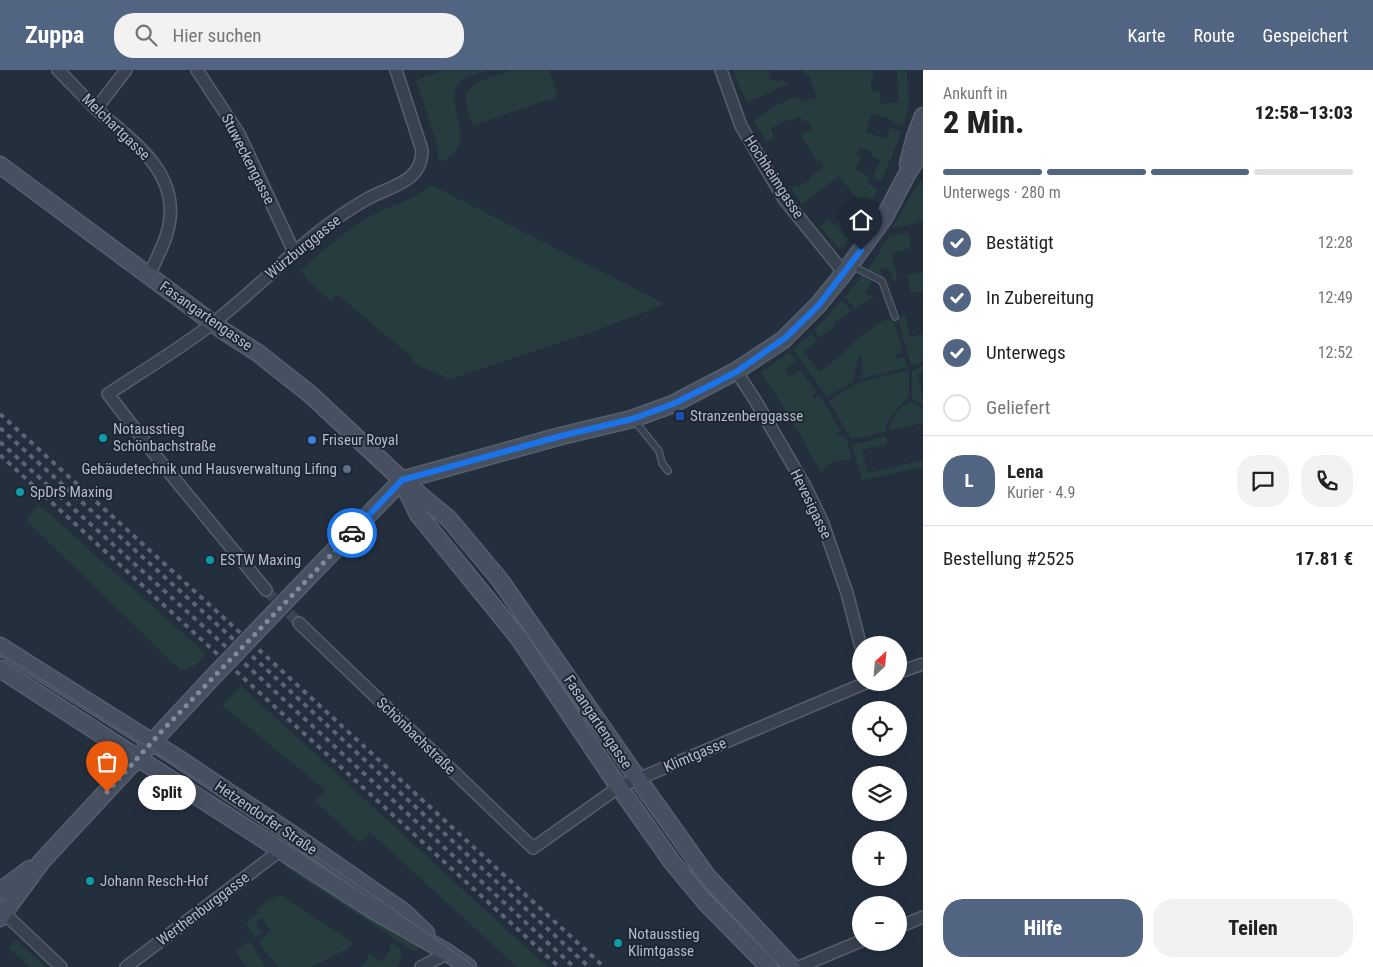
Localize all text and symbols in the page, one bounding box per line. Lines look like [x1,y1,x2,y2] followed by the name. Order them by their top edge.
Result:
[114,13,464,58] search box
[25,21,84,49] text: Zuppa
[132,21,160,49] icon: search
[172,24,262,47] text: Hier suchen
[1127,25,1166,46] text: Karte
[1194,25,1235,46] text: Route
[1263,25,1348,46] text: Gespeichert
[943,84,1008,103] text: Ankunft in
[78,90,154,164] street label: Melchartgasse
[1255,101,1353,124] text: 12:58–13:03
[943,103,1024,141] text: 2 Min.
[217,111,279,207] street label: Stuweckengasse
[740,132,808,222] street label: Hochheimgasse
[943,183,1061,202] text: Unterwegs · 280 m
[840,199,882,250] pin
[847,206,875,234] icon: home
[262,211,344,283] street label: Würzburggasse
[943,229,971,257] icon: check
[986,231,1054,254] text: Bestätigt
[1318,233,1353,252] text: 12:28
[156,277,256,355] street label: Fasangartengasse
[943,284,971,312] icon: check
[986,286,1094,309] text: In Zubereitung
[1318,288,1353,307] text: 12:49
[943,339,971,367] icon: check
[986,341,1066,364] text: Unterwegs
[1318,343,1353,362] text: 12:52
[986,396,1050,419] text: Geliefert
[690,407,803,425] place label: Stranzenberggasse
[674,410,686,422] marker: Stranzenberggasse
[113,420,216,455] place label: Notausstieg Schönbachstraße
[322,431,398,449] place label: Friseur Royal
[97,432,109,444] marker: Notausstieg Schönbachstraße
[306,434,318,446] marker: Friseur Royal
[1237,455,1289,507] button: chat
[1301,455,1353,507] button: phone
[81,460,337,478] place label: Gebäudetechnik und Hausverwaltung Lifing
[1007,460,1044,483] text: Lena
[341,463,353,475] marker: Gebäudetechnik und Hausverwaltung Lifing
[786,466,836,542] street label: Hevesigasse
[964,469,974,492] text: L
[30,483,113,501] place label: SpDrS Maxing
[1007,483,1075,502] text: Kurier · 4.9
[14,486,26,498] marker: SpDrS Maxing
[327,508,377,558] courier
[338,519,366,547] icon: car
[943,547,1074,570] text: Bestellung #2525
[1295,547,1353,570] text: 17.81 €
[220,551,301,569] place label: ESTW Maxing
[204,554,216,566] marker: ESTW Maxing
[852,636,908,691] north arrow
[852,636,907,951] map controls
[560,672,636,772] street label: Fasangartengasse
[373,694,459,778] street label: Schönbachstraße
[852,701,907,756] button: locate
[661,734,729,776] street label: Klimtgasse
[86,741,128,792] pin
[93,748,121,776] icon: bag
[852,766,907,821] button: layers
[137,774,194,810] callout: Split
[211,777,321,859] street label: Hetzendorfer Straße
[152,783,182,802] text: Split
[852,831,907,886] button: +
[153,868,253,950] street label: Werthenburggasse
[100,872,209,890] place label: Johann Resch-Hof
[84,875,96,887] marker: Johann Resch-Hof
[852,896,907,951] button: −
[943,899,1143,957] button: Hilfe
[1153,899,1353,957] button: Teilen
[628,925,700,960] place label: Notausstieg Klimtgasse
[612,937,624,949] marker: Notausstieg Klimtgasse

